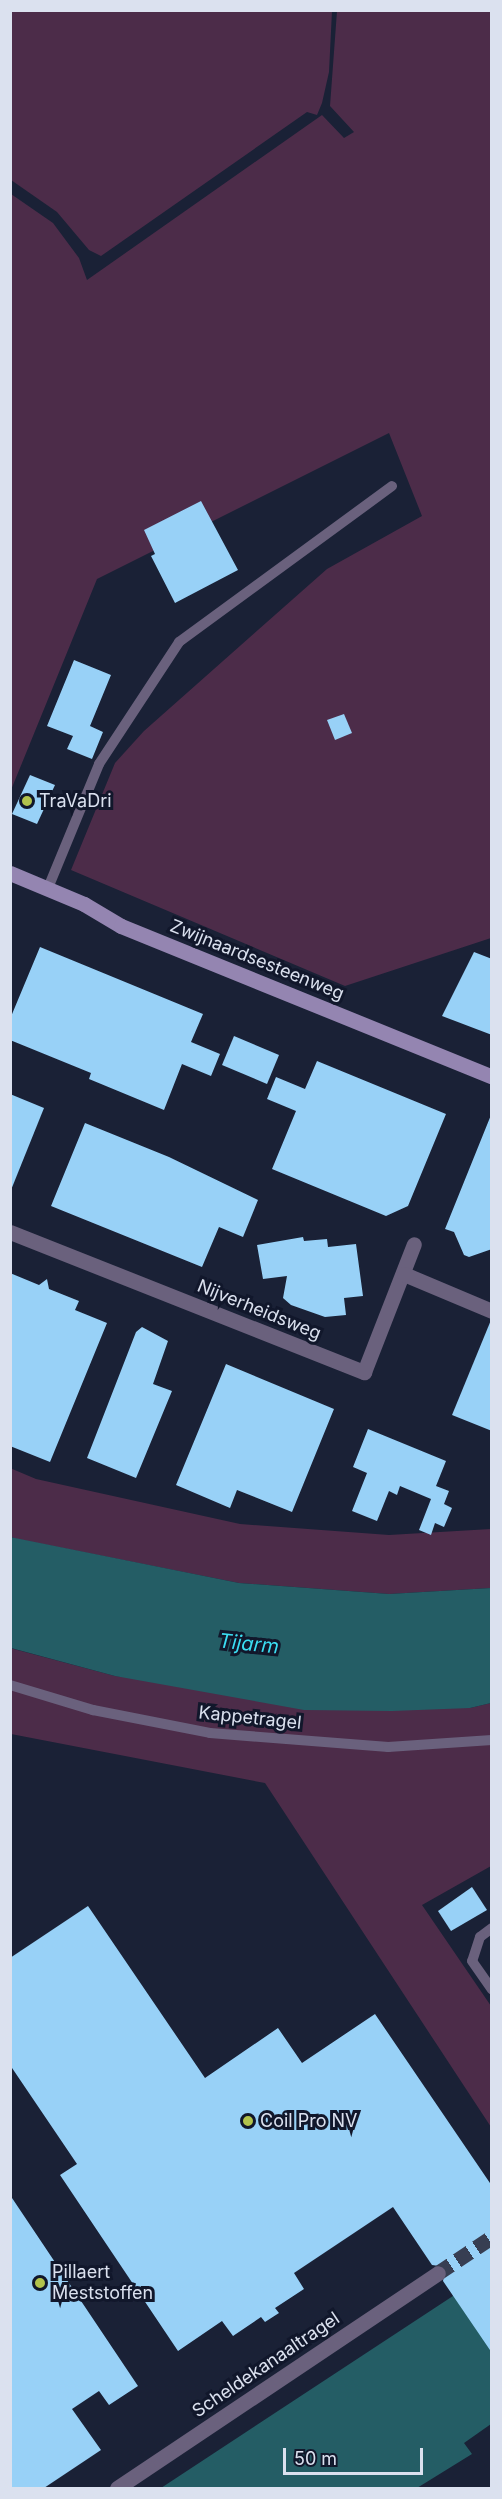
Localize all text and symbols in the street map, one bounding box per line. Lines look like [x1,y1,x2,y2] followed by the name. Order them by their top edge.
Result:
[39,790,112,812] place label: TraVaDri
[20,794,34,808] marker: TraVaDri
[167,915,347,1005] street label: Zwijnaardsesteenweg
[194,1275,324,1345] street label: Nijverheidsweg
[218,1629,280,1659] water label: Tijarm
[197,1702,303,1734] street label: Kappetragel
[260,2110,358,2132] place label: Coil Pro NV
[241,2114,255,2128] marker: Coil Pro NV
[52,2262,153,2304] place label: Pillaert Meststoffen
[33,2276,47,2290] marker: Pillaert Meststoffen
[188,2308,344,2422] street label: Scheldekanaaltragel
[286,2436,426,2474] scale bar
[294,2448,337,2469] text: 50 m

